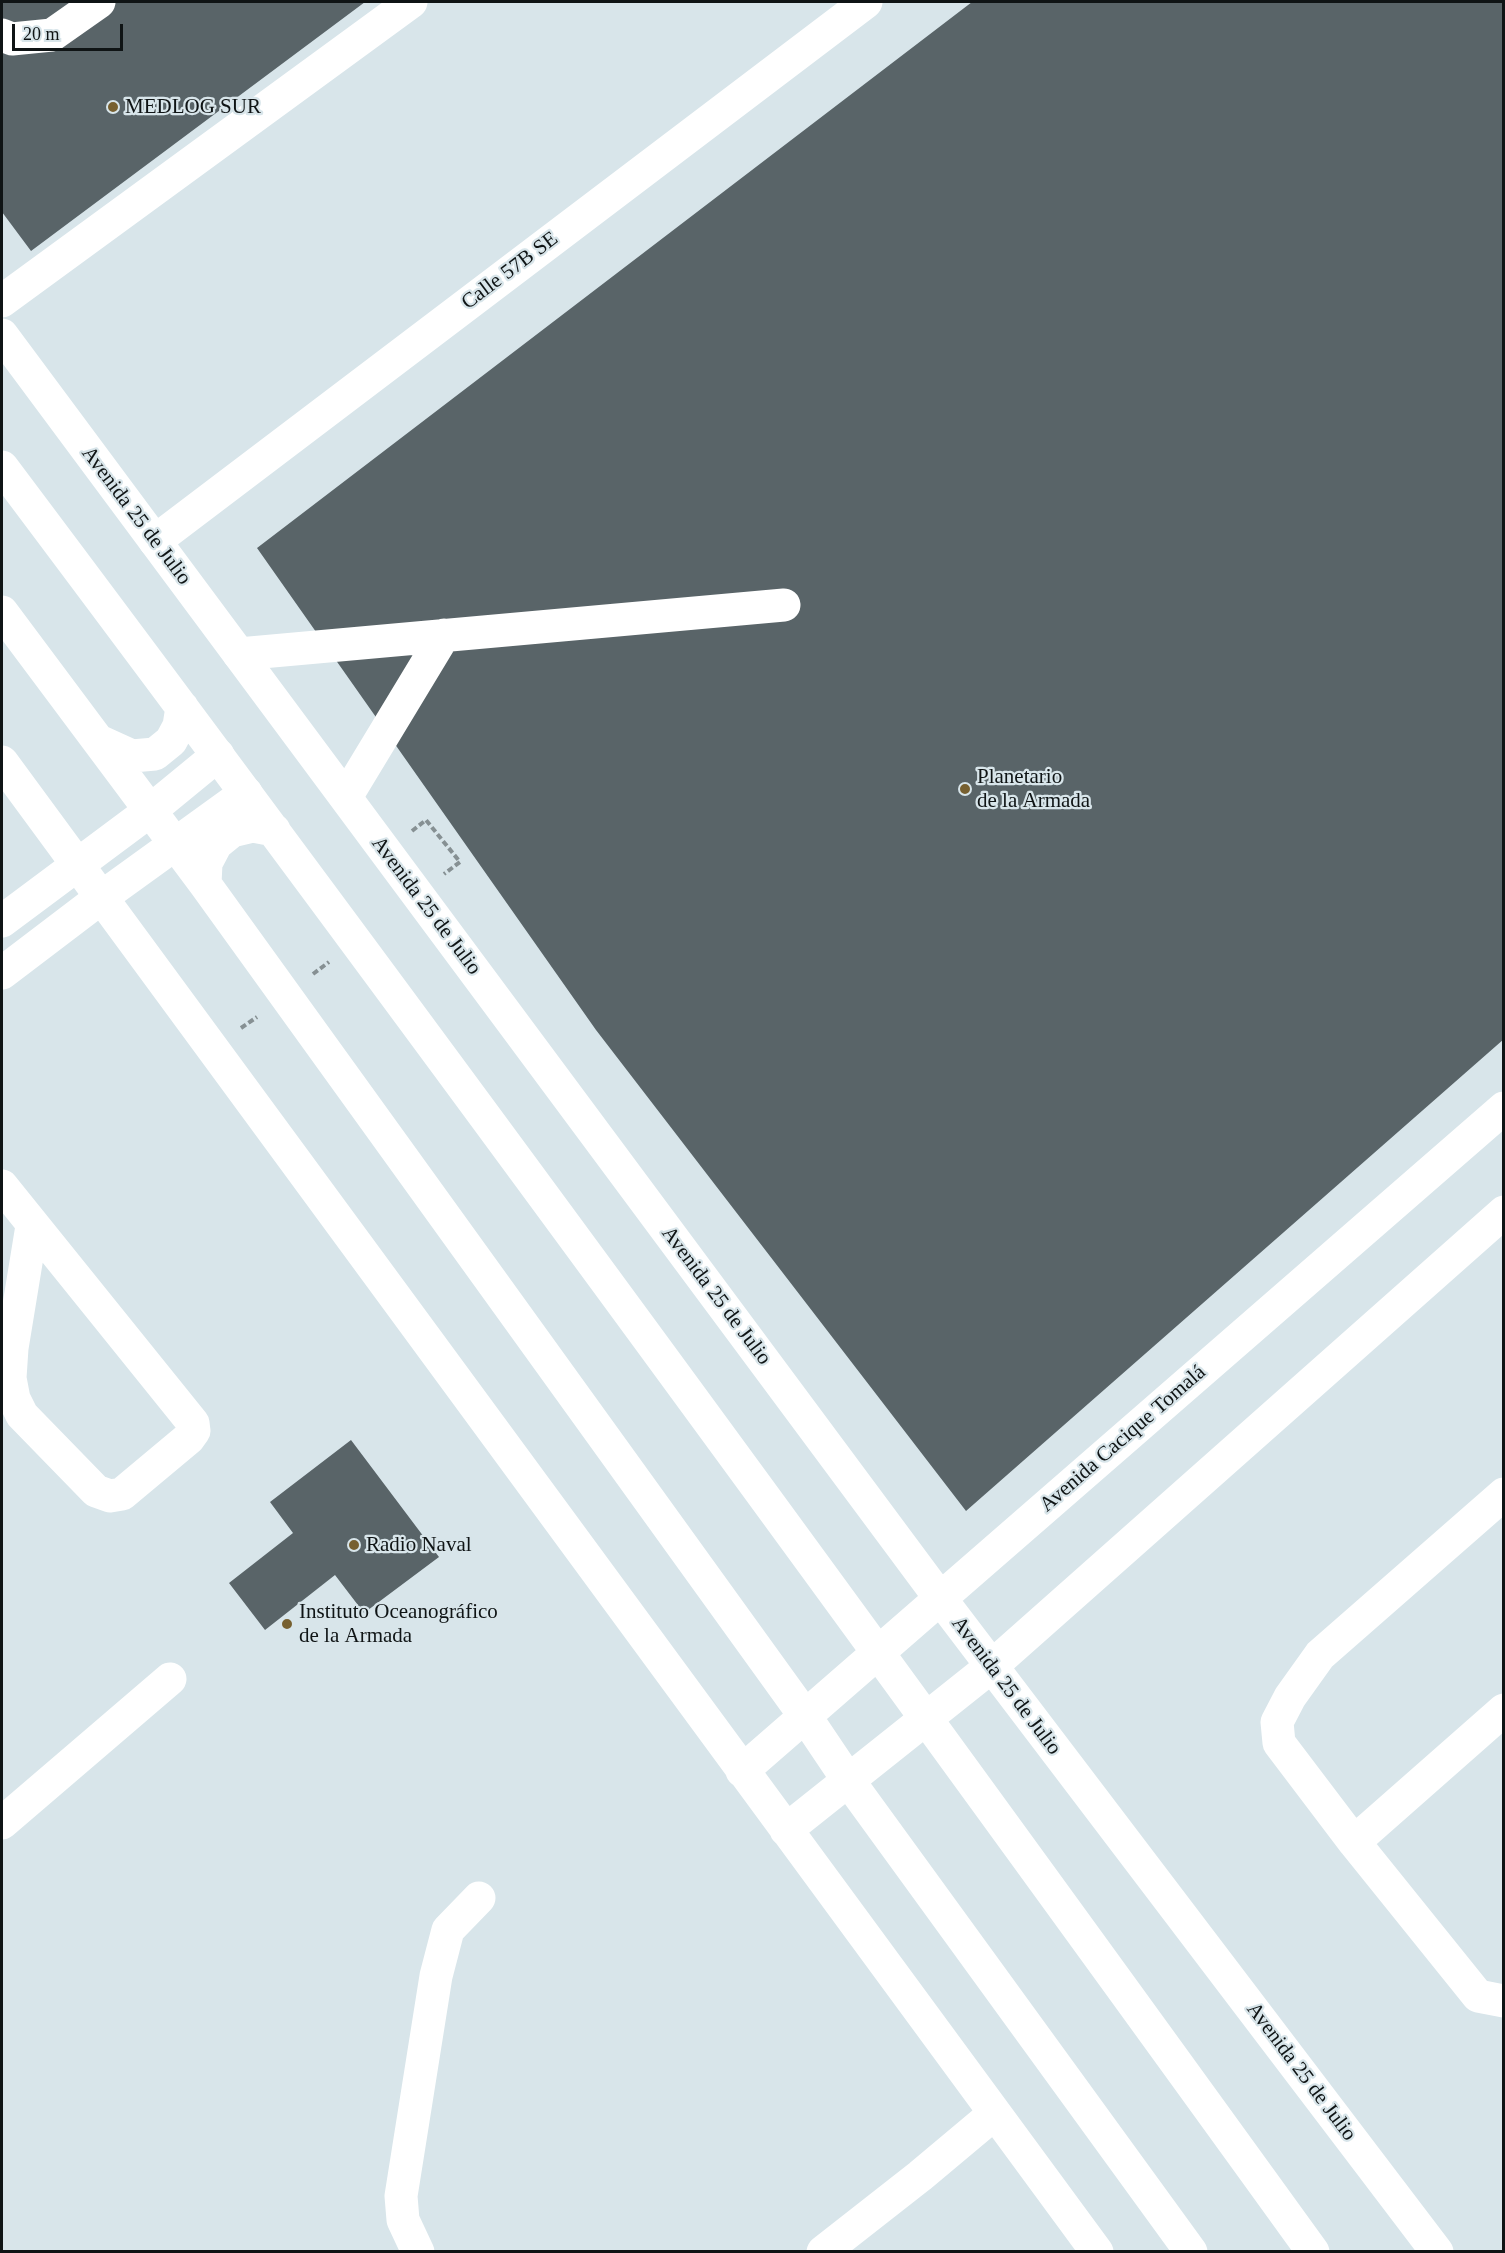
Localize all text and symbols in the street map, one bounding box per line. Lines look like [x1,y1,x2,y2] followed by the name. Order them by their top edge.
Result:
[15,12,126,50] scale bar
[23,24,60,44] text: 20 m
[125,94,261,120] place label: MEDLOG SUR
[106,100,120,114] marker: MEDLOG SUR
[457,227,563,315] street label: Calle 57B SE
[76,442,196,590] street label: Avenida 25 de Julio
[977,764,1090,814] place label: Planetario de la Armada
[958,782,972,796] marker: Planetario de la Armada
[366,832,486,980] street label: Avenida 25 de Julio
[656,1222,776,1370] street label: Avenida 25 de Julio
[1035,1360,1211,1518] street label: Avenida Cacique Tomalá
[366,1532,472,1558] place label: Radio Naval
[347,1538,361,1552] marker: Radio Naval
[299,1599,498,1649] place label: Instituto Oceanográfico de la Armada
[946,1612,1066,1760] street label: Avenida 25 de Julio
[280,1617,294,1631] marker: Instituto Oceanográfico de la Armada
[1241,1998,1361,2146] street label: Avenida 25 de Julio

